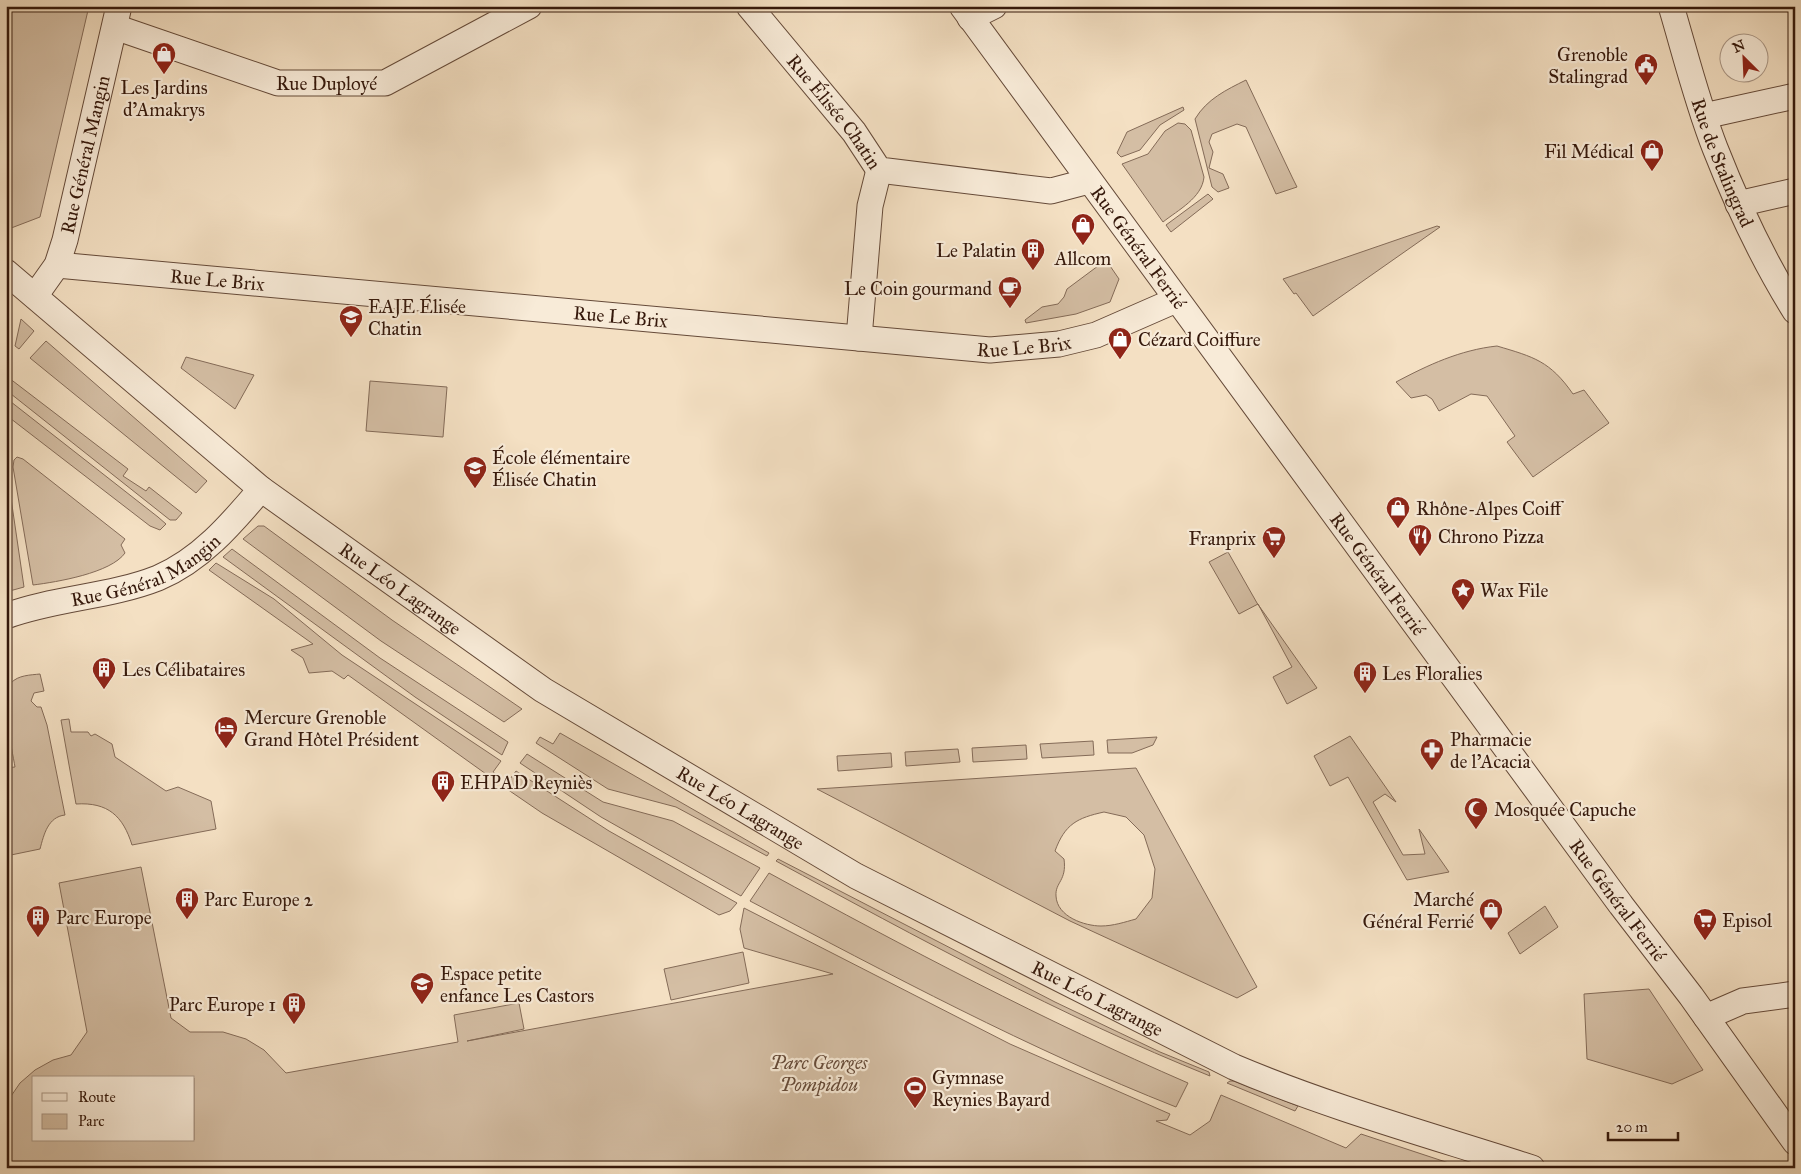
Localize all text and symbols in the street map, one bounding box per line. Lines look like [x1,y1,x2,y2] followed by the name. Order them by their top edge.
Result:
[1718,32,1768,82] north arrow
[1730,36,1748,57] text: N
[151,41,177,75] shop icon: Les Jardins d'Amakrys
[1548,43,1628,89] place label: Grenoble Stalingrad
[782,49,887,173] street label: Rue Élisée Chatin
[1633,52,1659,86] public building icon: Grenoble Stalingrad
[276,72,377,95] street label: Rue Duployé
[55,73,114,236] street label: Rue Général Mangin
[120,76,208,121] place label: Les Jardins d'Amakrys
[1687,95,1759,231] street label: Rue de Stalingrad
[1639,138,1665,172] shop icon: Fil Médical
[1544,140,1635,163] place label: Fil Médical
[1086,181,1192,313] street label: Rue Général Ferrié
[1070,212,1096,246] shop icon: Allcom
[1020,237,1046,271] building icon: Le Palatin
[936,239,1016,262] place label: Le Palatin
[1054,247,1111,270] place label: Allcom
[169,264,266,295] street label: Rue Le Brix
[997,275,1023,309] cafe icon: Le Coin gourmand
[844,277,992,301] place label: Le Coin gourmand
[368,294,466,340] place label: EAJE Élisée Chatin
[572,301,669,332] street label: Rue Le Brix
[338,304,364,338] school or university icon: EAJE Élisée Chatin
[1107,326,1133,360] shop icon: Cézard Coiffure
[1138,328,1261,351] place label: Cézard Coiffure
[976,330,1074,362] street label: Rue Le Brix
[492,445,630,491] place label: École élémentaire Élisée Chatin
[462,455,488,489] school or university icon: École élémentaire Élisée Chatin
[1385,495,1411,529] shop icon: Rhône-Alpes Coiff
[1416,497,1565,520] place label: Rhône-Alpes Coiff
[1325,508,1431,640] street label: Rue Général Ferrié
[1407,523,1433,557] restaurant icon: Chrono Pizza
[1261,525,1287,559] supermarket icon: Franprix
[1438,525,1545,548] place label: Chrono Pizza
[1188,527,1257,550] place label: Franprix
[69,529,225,611] street label: Rue Général Mangin
[335,537,466,640] street label: Rue Léo Lagrange
[1450,577,1476,611] place icon: Wax File
[1480,579,1548,602] place label: Wax File
[91,656,117,690] building icon: Les Célibataires
[122,658,245,681] place label: Les Célibataires
[1352,660,1378,694] building icon: Les Floralies
[1382,662,1482,685] place label: Les Floralies
[244,706,419,751] place label: Mercure Grenoble Grand Hôtel Président
[213,715,239,749] hotel icon: Mercure Grenoble Grand Hôtel Président
[1450,728,1532,773] place label: Pharmacie de l'Acacia
[1419,737,1445,771] pharmacy icon: Pharmacie de l'Acacia
[673,761,809,854] street label: Rue Léo Lagrange
[430,769,456,803] building icon: EHPAD Reyniès
[460,771,593,794] place label: EHPAD Reyniès
[1463,796,1489,830] mosque icon: Mosquée Capuche
[1494,798,1636,822] place label: Mosquée Capuche
[1565,834,1672,966] street label: Rue Général Ferrié
[174,886,200,920] building icon: Parc Europe 2
[204,888,314,911] place label: Parc Europe 2
[1362,888,1474,933] place label: Marché Général Ferrié
[1478,897,1504,931] shop icon: Marché Général Ferrié
[25,904,51,938] building icon: Parc Europe
[56,906,152,929] place label: Parc Europe
[1692,907,1718,941] supermarket icon: Episol
[1722,909,1773,932] place label: Episol
[1028,955,1167,1041] street label: Rue Léo Lagrange
[440,962,594,1007] place label: Espace petite enfance Les Castors
[409,971,435,1005] school or university icon: Espace petite enfance Les Castors
[281,991,307,1025] building icon: Parc Europe 1
[169,993,276,1016] place label: Parc Europe 1
[770,1051,868,1097] park label: Parc Georges Pompidou
[932,1066,1051,1111] place label: Gymnase Reynies Bayard
[902,1075,928,1109] sports icon: Gymnase Reynies Bayard
[32,1076,195,1142] legend
[78,1088,116,1106] text: Route
[1608,1109,1678,1141] scale bar
[78,1112,105,1130] text: Parc
[1616,1118,1648,1136] text: 20 m

